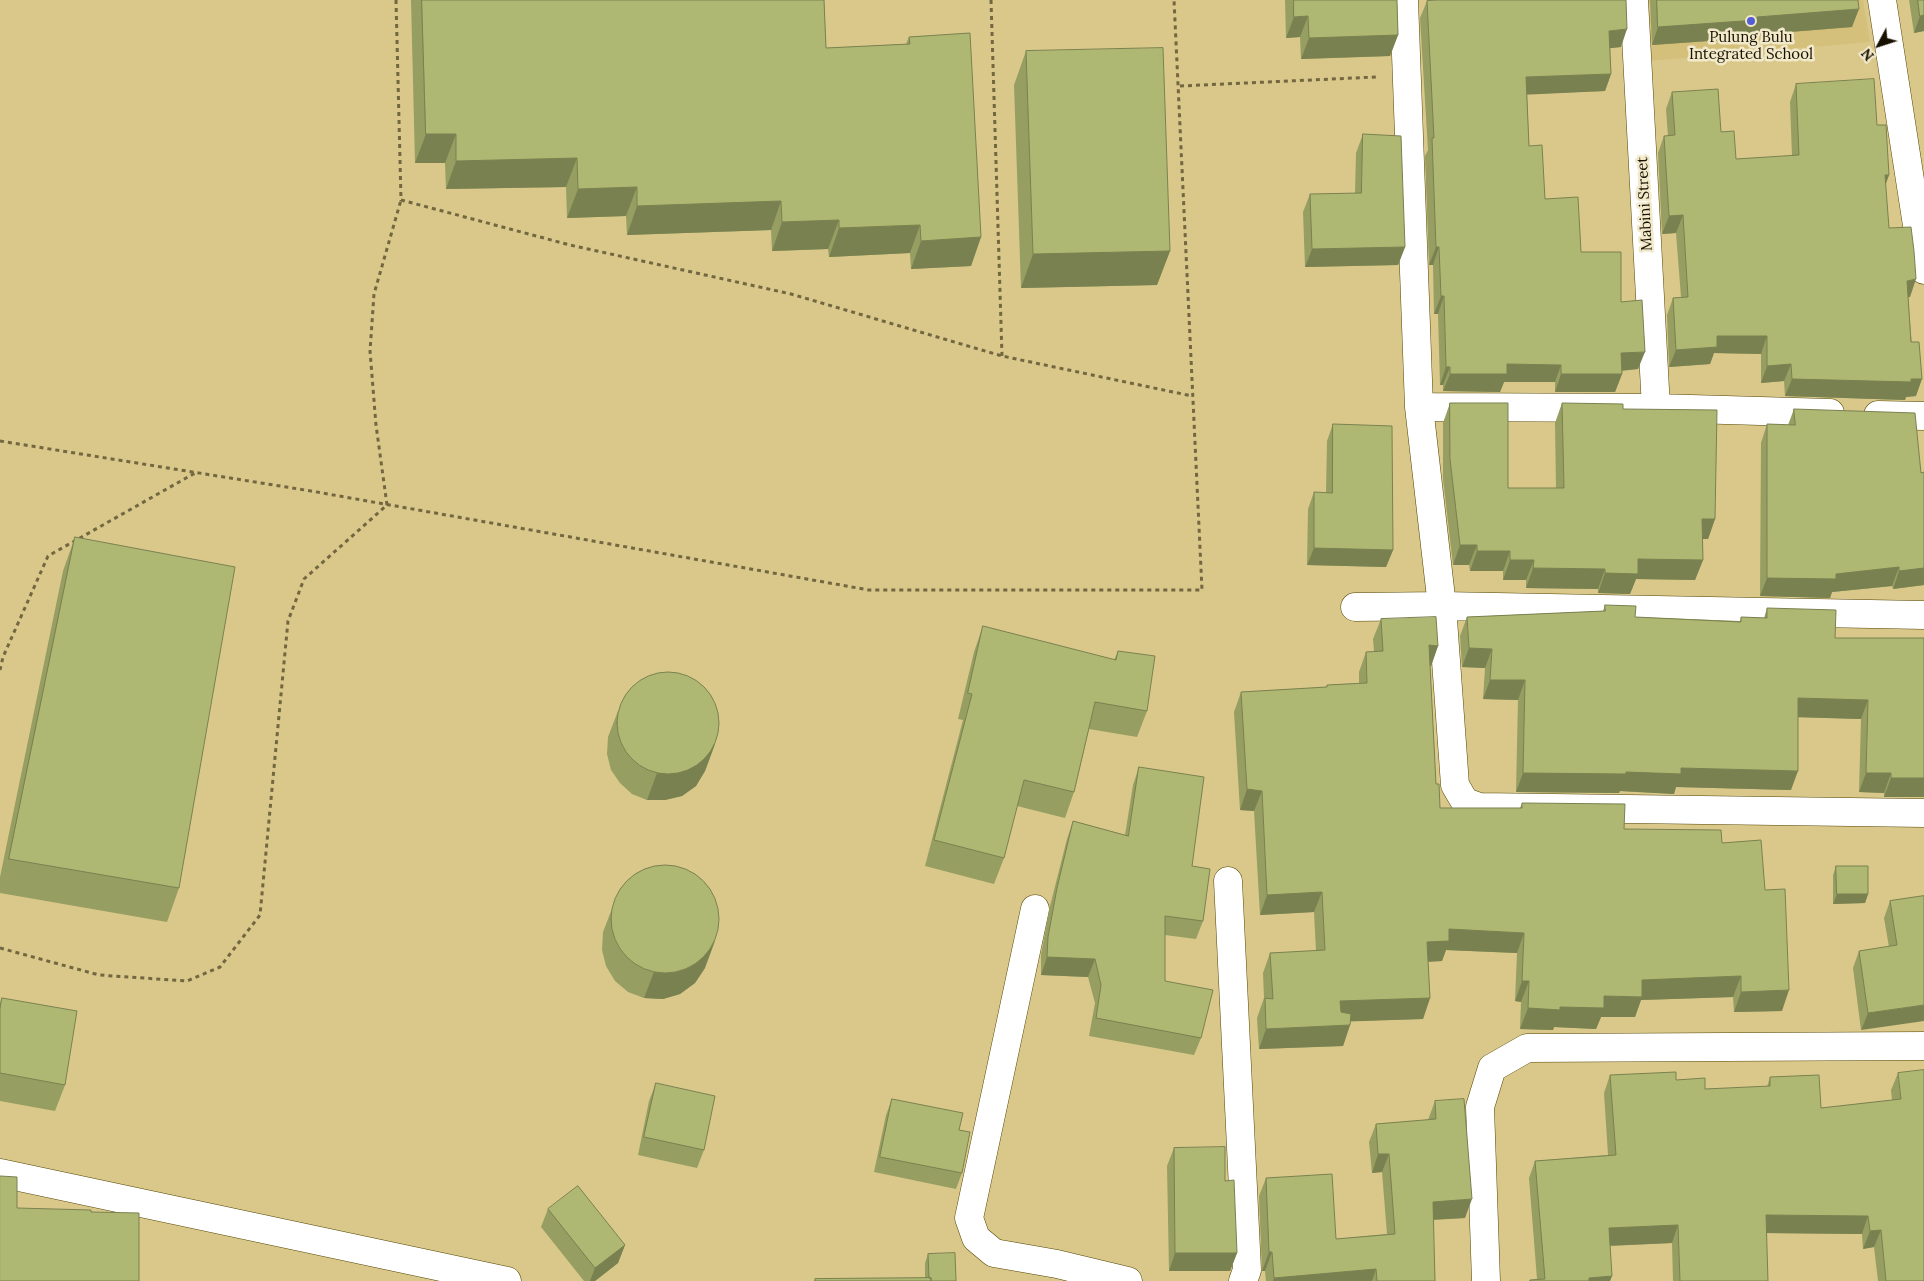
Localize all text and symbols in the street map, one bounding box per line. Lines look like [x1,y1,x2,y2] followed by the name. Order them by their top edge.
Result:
[1745,15,1757,27] marker: Pulung Bulu Integrated School
[1854,20,1904,70] north arrow
[1689,29,1813,64] place label: Pulung Bulu Integrated School
[1857,45,1878,65] text: N
[1634,156,1656,252] street label: Mabini Street

